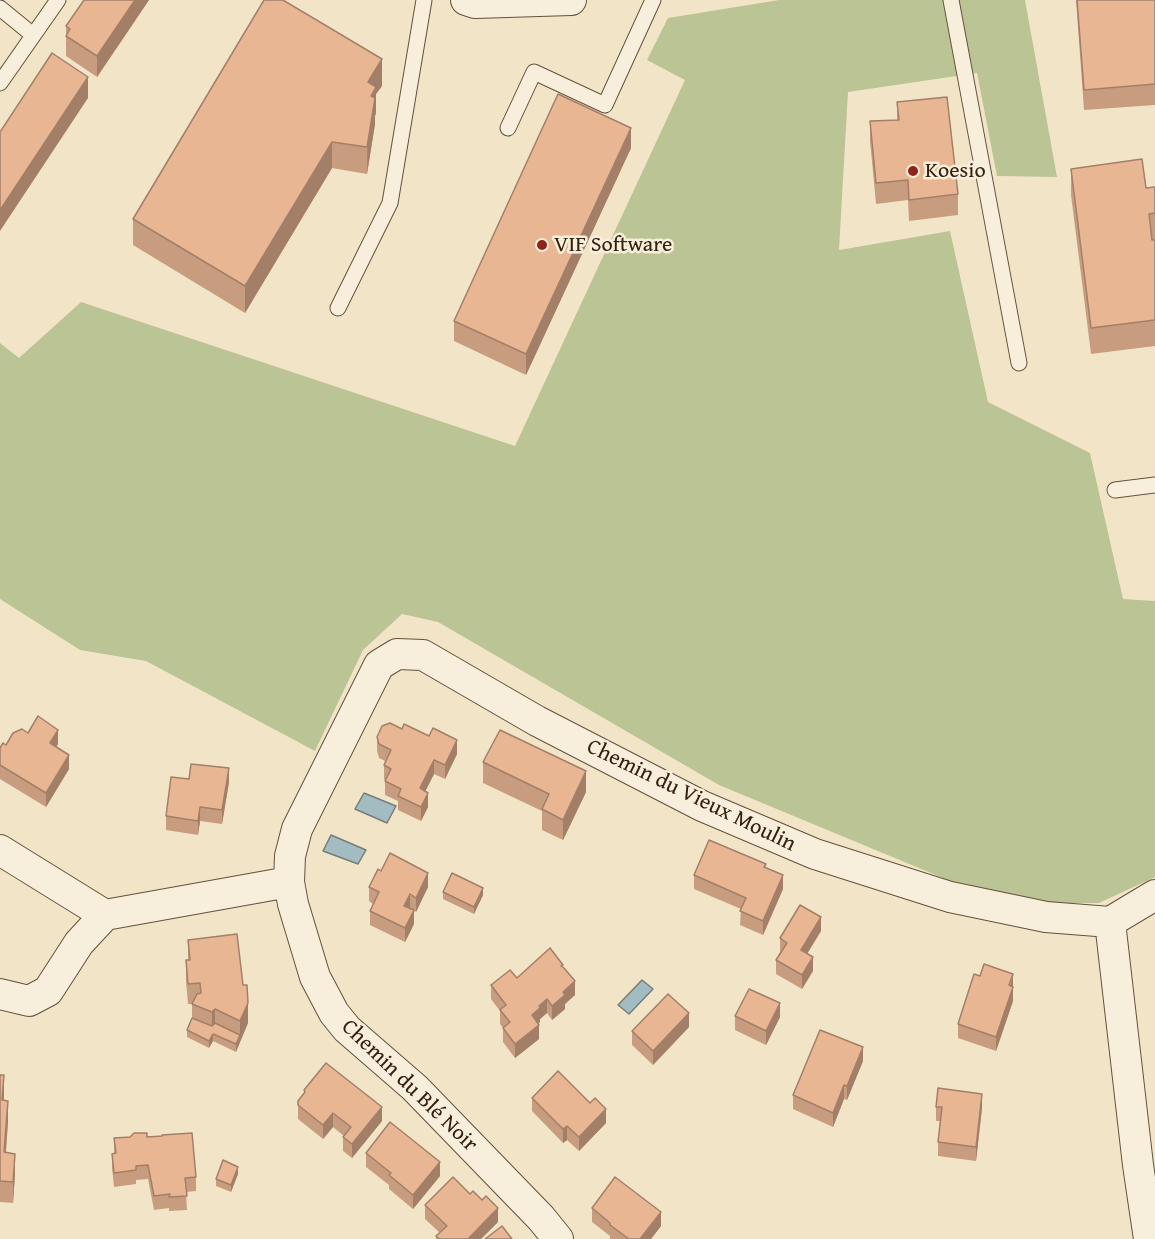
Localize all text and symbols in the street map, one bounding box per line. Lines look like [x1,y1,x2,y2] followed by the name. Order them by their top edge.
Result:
[925,158,986,184] place label: Koesio
[906,164,920,178] marker: Koesio
[554,232,672,258] place label: VIF Software
[535,238,549,252] marker: VIF Software
[582,734,800,858] street label: Chemin du Vieux Moulin
[335,1014,483,1158] street label: Chemin du Blé Noir

